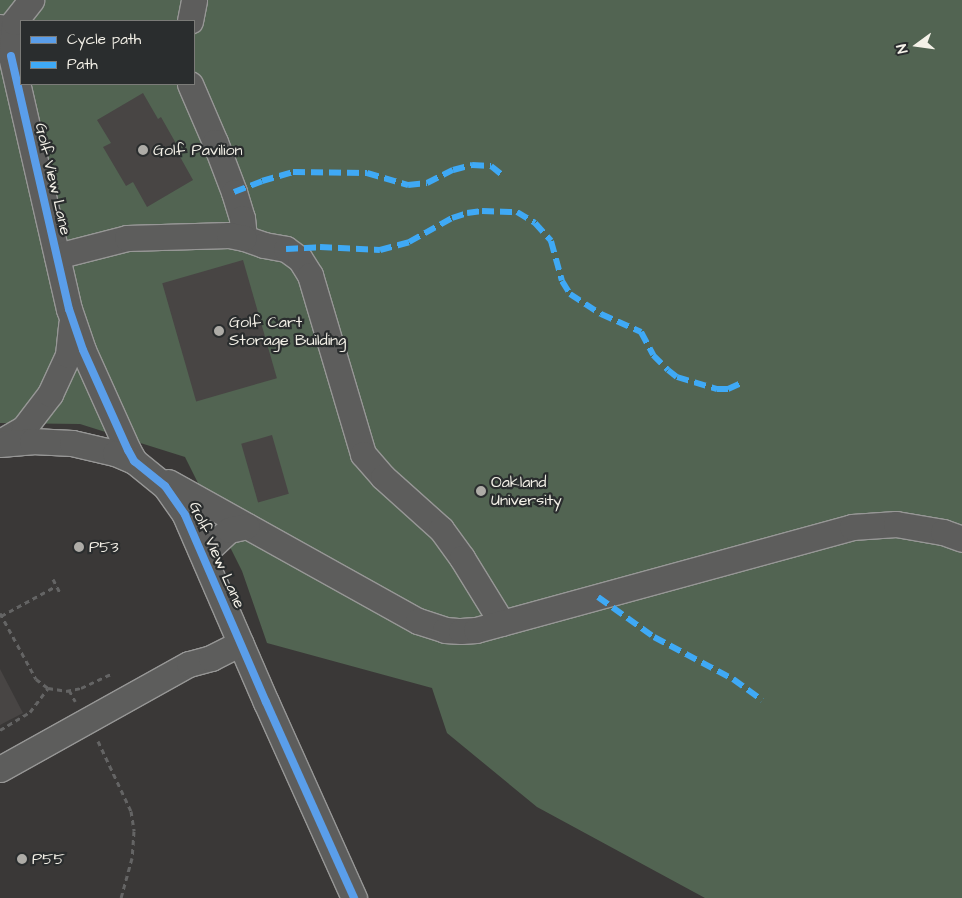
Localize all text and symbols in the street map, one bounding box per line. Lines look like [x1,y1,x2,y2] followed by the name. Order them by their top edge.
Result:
[20,20,195,85] legend
[892,20,942,70] north arrow
[67,29,141,50] text: Cycle path
[892,42,913,55] text: N
[67,54,98,75] text: Path
[31,121,75,237] street label: Golf View Lane
[153,140,242,160] place label: Golf Pavilion
[137,144,149,156] marker: Golf Pavilion
[229,312,346,350] place label: Golf Cart Storage Building
[213,325,225,337] marker: Golf Cart Storage Building
[491,472,562,510] place label: Oakland University
[475,485,487,497] marker: Oakland University
[185,499,249,611] street label: Golf View Lane
[89,537,119,557] place label: P53
[73,541,85,553] marker: P53
[32,849,65,869] place label: P55
[16,853,28,865] marker: P55

